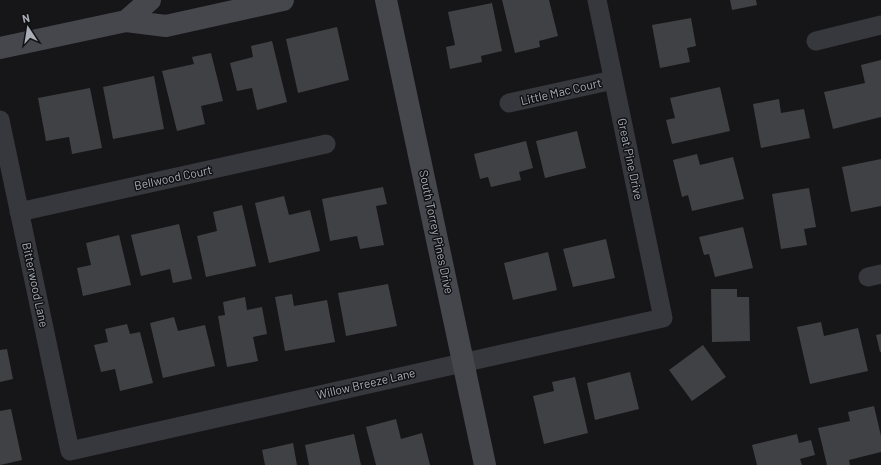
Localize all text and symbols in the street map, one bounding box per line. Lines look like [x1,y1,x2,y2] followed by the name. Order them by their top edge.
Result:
[8,8,48,48] north arrow
[21,11,31,25] text: N
[519,75,603,107] street label: Little Mac Court
[616,117,646,201] street label: Great Pine Drive
[133,162,213,192] street label: Bellwood Court
[417,169,457,295] street label: South Torrey Pines Drive
[20,241,52,329] street label: Bitterwood Lane
[315,365,417,401] street label: Willow Breeze Lane

